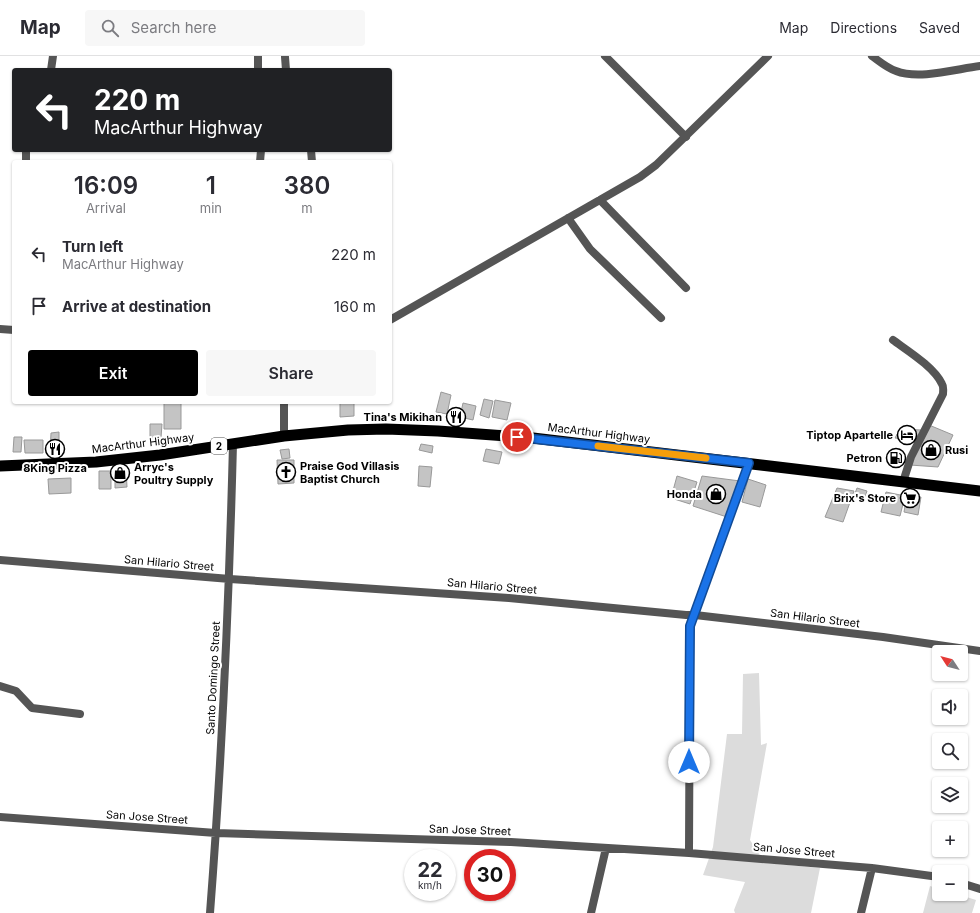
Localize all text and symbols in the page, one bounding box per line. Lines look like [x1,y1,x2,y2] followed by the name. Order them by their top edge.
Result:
[85,10,365,46] search box
[20,16,61,39] text: Map
[99,17,121,39] icon: search
[131,18,216,37] text: Search here
[779,19,808,36] text: Map
[830,19,897,36] text: Directions
[919,19,960,36] text: Saved
[94,83,180,117] text: 220 m
[28,84,80,136] icon: left
[94,117,263,138] text: MacArthur Highway
[74,171,138,200] text: 16:09
[206,171,216,200] text: 1
[284,171,330,200] text: 380
[86,200,126,216] text: Arrival
[200,200,222,216] text: min
[301,200,313,216] text: m
[62,237,123,256] text: Turn left
[28,243,50,265] icon: left
[331,245,376,264] text: 220 m
[62,256,184,272] text: MacArthur Highway
[28,295,50,317] icon: arrive
[62,297,211,316] text: Arrive at destination
[334,297,376,316] text: 160 m
[28,350,198,396] button: Exit
[206,350,376,396] button: Share
[445,406,467,428] restaurant icon: Tina's Mikihan
[364,410,442,424] place label: Tina's Mikihan
[500,420,534,454] pin
[547,420,651,446] street label: MacArthur Highway
[896,424,918,446] hotel icon: Tiptop Apartelle
[506,426,528,448] icon: arrive
[806,428,893,442] place label: Tiptop Apartelle
[91,430,195,456] street label: MacArthur Highway
[44,438,66,460] restaurant icon: 8King Pizza
[211,438,227,454] road number: 2
[920,439,942,461] shop icon: Rusi
[945,443,968,457] place label: Rusi
[885,447,907,469] fuel station icon: Petron
[847,451,882,465] place label: Petron
[300,459,400,486] place label: Praise God Villasis Baptist Church
[134,460,214,487] place label: Arryc's Poultry Supply
[23,461,87,475] place label: 8King Pizza
[275,461,297,483] church icon: Praise God Villasis Baptist Church
[109,462,131,484] shop icon: Arryc's Poultry Supply
[705,483,727,505] shop icon: Honda
[667,487,702,501] place label: Honda
[899,487,921,509] supermarket icon: Brix's Store
[834,491,896,505] place label: Brix's Store
[123,552,215,574] street label: San Hilario Street
[446,575,538,597] street label: San Hilario Street
[769,606,861,630] street label: San Hilario Street
[203,620,223,735] street label: Santo Domingo Street
[932,645,968,681] north arrow
[932,645,968,901] map controls
[932,689,968,725] button: sound
[932,733,968,769] button: search
[668,741,710,783] position arrow
[932,777,968,813] button: layers
[106,807,189,827] street label: San Jose Street
[932,821,968,857] button: +
[429,822,512,838] street label: San Jose Street
[753,839,836,861] street label: San Jose Street
[464,849,516,901] speed limit sign: 30
[417,858,443,882] text: 22
[932,865,968,901] button: −
[418,879,442,891] text: km/h

